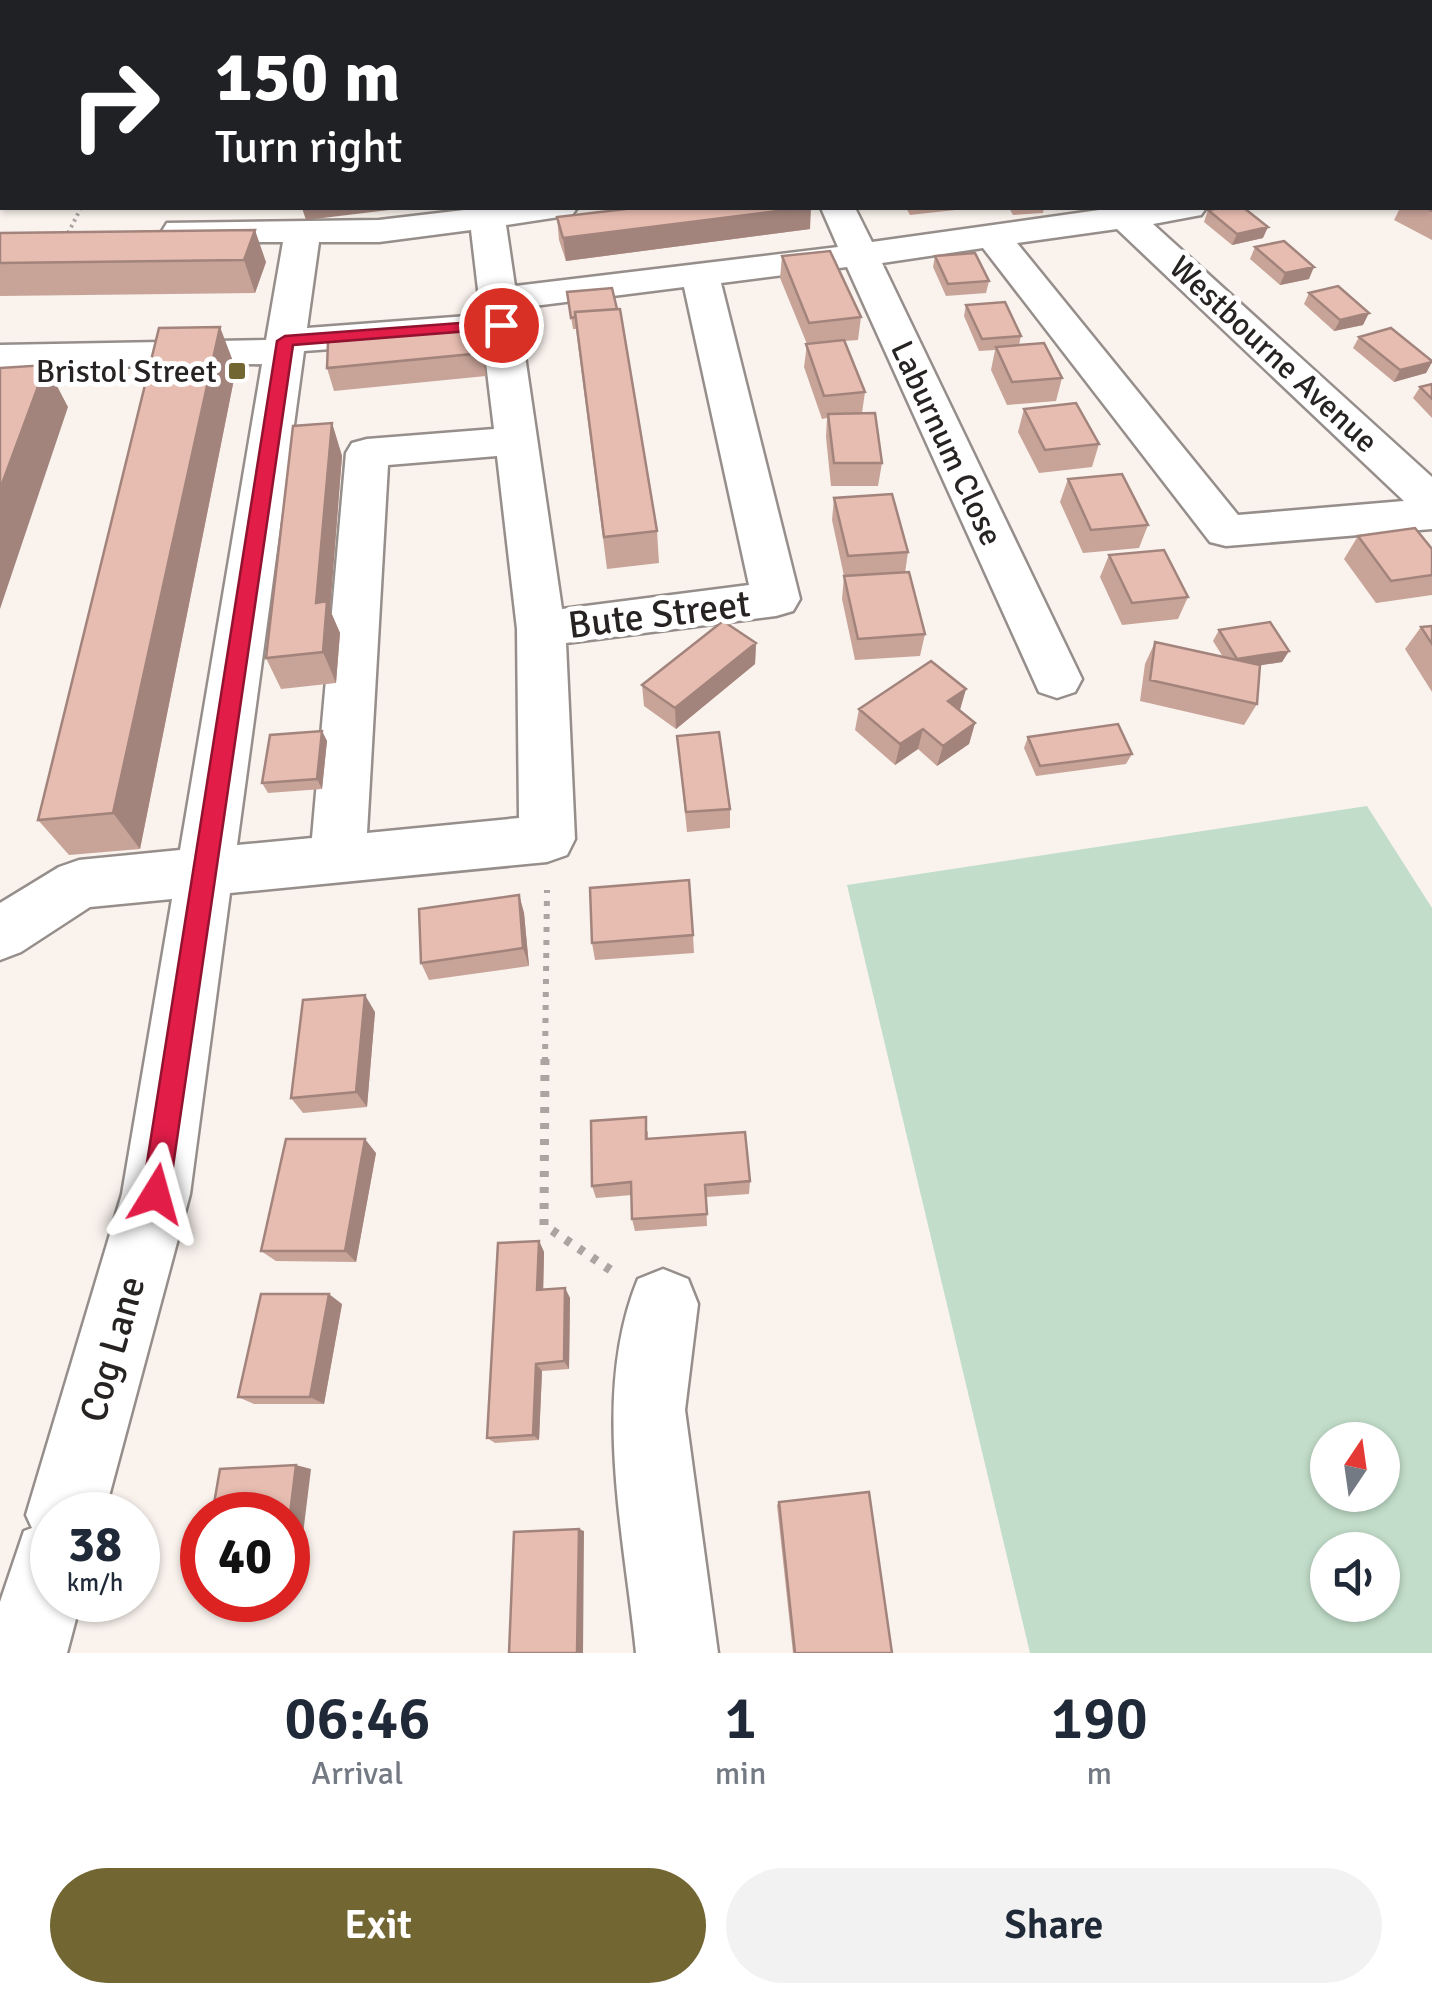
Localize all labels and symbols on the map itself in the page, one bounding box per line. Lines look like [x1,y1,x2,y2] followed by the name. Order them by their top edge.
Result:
[1161,248,1386,461] street label: Westbourne Avenue
[459,283,544,368] pin
[882,335,1011,552] street label: Laburnum Close
[36,352,217,391] place label: Bristol Street
[226,360,248,382] marker: Bristol Street
[565,580,753,649] street label: Bute Street
[104,1142,208,1246] position arrow
[69,1271,156,1427] street label: Cog Lane
[1310,1422,1400,1512] north arrow
[180,1492,310,1622] speed limit sign: 40

